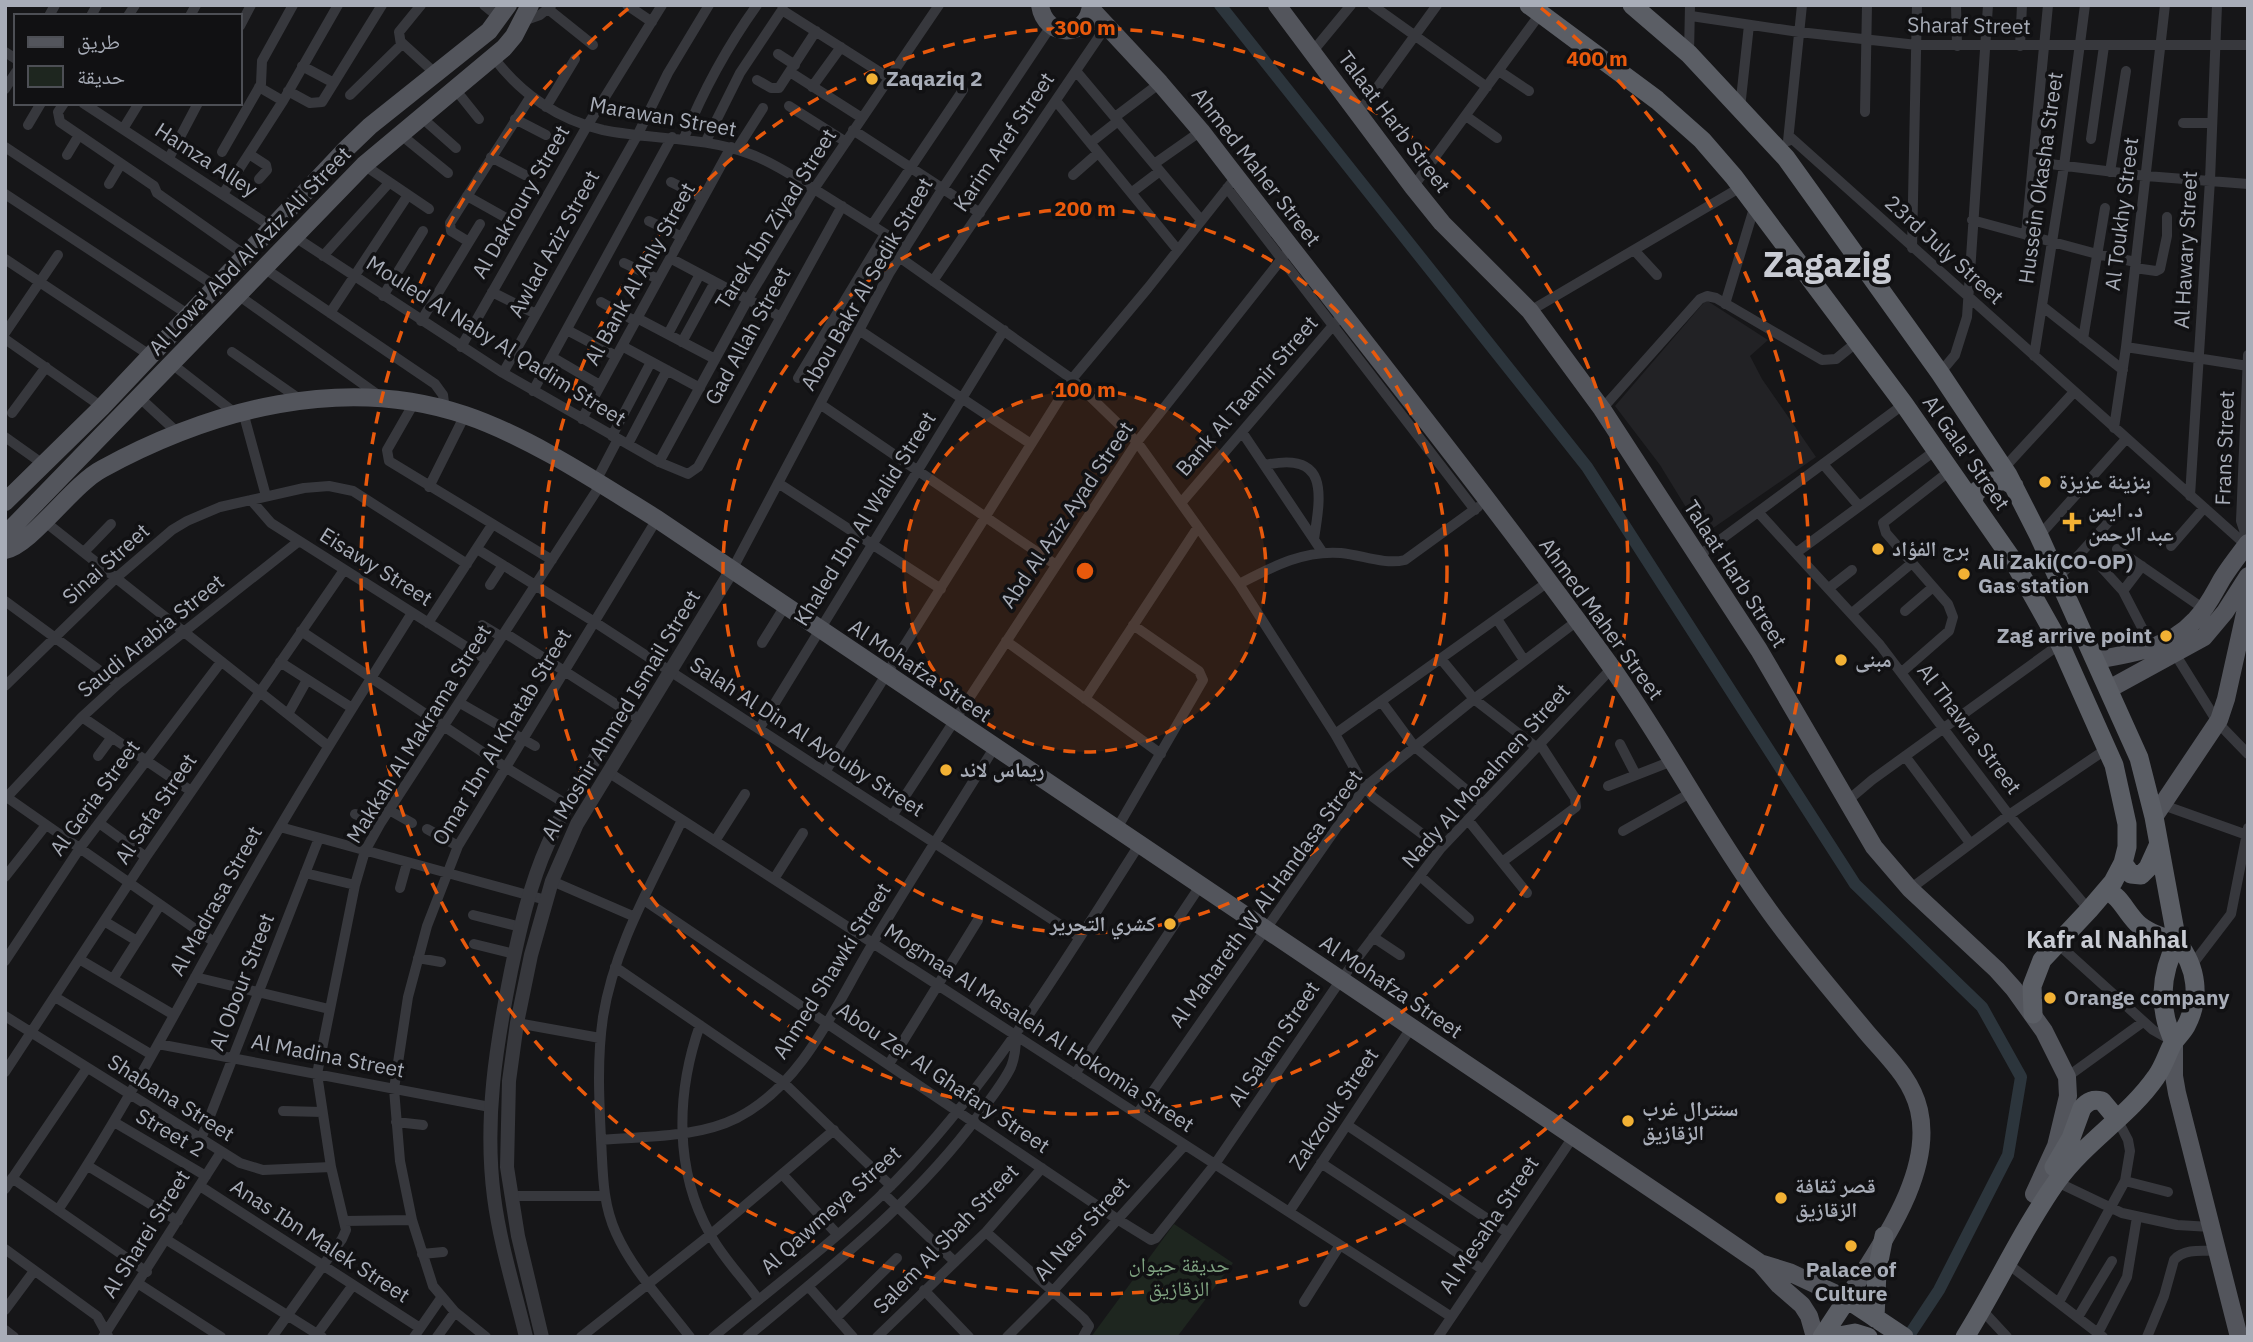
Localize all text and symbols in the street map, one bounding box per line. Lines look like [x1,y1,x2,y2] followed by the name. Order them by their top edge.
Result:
[1907,10,2031,40] street label: Sharaf Street
[1054,13,1116,41] text: 300 m
[14,14,242,105] legend
[77,27,120,55] text: طريق
[1566,44,1628,72] text: 400 m
[1332,45,1457,198] street label: Talaat Harb Street
[77,62,125,90] text: حديقة
[886,64,983,92] place label: Zaqaziq 2
[946,66,1060,217] street label: Karim Aref Street
[2011,70,2069,286] street label: Hussein Okasha Street
[864,71,880,87] marker: Zaqaziq 2
[1186,81,1328,252] street label: Ahmed Maher Street
[588,89,739,143] street label: Marawan Street
[150,116,264,203] street label: Hamza Alley
[465,120,575,283] street label: Al Dakroury Street
[708,123,842,314] street label: Tarek Ibn Ziyad Street
[2098,136,2144,292] street label: Al Toukhy Street
[142,140,357,361] street label: Al Lowa' Abd Al Aziz Ali Street
[501,165,605,322] street label: Awlad Aziz Street
[2167,170,2203,330] street label: Al Hawary Street
[794,172,939,395] street label: Abou Bakr Al Sedik Street
[577,177,701,370] street label: Al Bank Al Ahly Street
[1879,188,2010,310] street label: 23rd July Street
[1054,194,1116,222] text: 200 m
[1763,241,1892,287] district label: Zagazig
[361,248,632,432] street label: Mouled Al Naby Al Qadim Street
[698,262,797,409] street label: Gad Allah Street
[1169,309,1324,481] street label: Bank Al Taamir Street
[1054,375,1116,403] text: 100 m
[1917,389,2017,515] street label: Al Gala' Street
[2208,390,2240,506] street label: Frans Street
[787,406,942,631] street label: Khaled Ibn Al Walid Street
[993,416,1139,613] street label: Abd Al Aziz Ayad Street
[2059,467,2151,495] place label: بنزينة عزيزة
[2037,474,2053,490] marker: بنزينة عزيزة
[1678,494,1794,653] street label: Talaat Harb Street
[2088,495,2174,547] place label: د. ايمن عبد الرحمن
[2062,512,2082,532] marker: د. ايمن عبد الرحمن
[56,517,155,610] street label: Sinai Street
[315,520,438,612] street label: Eisawy Street
[1533,532,1670,705] street label: Ahmed Maher Street
[1892,534,1969,562] place label: برج الفؤاد
[1870,541,1886,557] marker: برج الفؤاد
[1978,547,2133,599] place label: Ali Zaki(CO-OP) Gas station
[1073,559,1097,583] centre of rings
[1956,566,1972,582] marker: Ali Zaki(CO-OP) Gas station
[71,567,230,703] street label: Saudi Arabia Street
[534,584,706,845] street label: Al Moshir Ahmed Ismail Street
[844,612,997,728] street label: Al Mohafza Street
[339,619,497,848] street label: Makkah Al Makrama Street
[1997,621,2152,649] place label: Zag arrive point
[425,623,577,850] street label: Omar Ibn Al Khatab Street
[2158,628,2174,644] marker: Zag arrive point
[1855,645,1892,673] place label: مبنى
[685,650,930,823] street label: Salah Al Din Al Ayouby Street
[1833,652,1849,668] marker: مبنى
[1911,657,2028,799] street label: Al Thawra Street
[1395,677,1576,874] street label: Nady Al Moaalmen Street
[43,734,146,861] street label: Al Geria Street
[108,748,203,869] street label: Al Safa Street
[960,755,1045,783] place label: ريماس لاند
[938,762,954,778] marker: ريماس لاند
[1162,764,1368,1033] street label: Al Mahareth W Al Handasa Street
[162,821,268,981] street label: Al Madrasa Street
[766,877,897,1064] street label: Ahmed Shawki Street
[202,909,280,1054] street label: Al Obour Street
[1049,909,1156,940] place label: كشري التحرير
[879,916,1200,1138] street label: Mogmaa Al Masaleh Al Hokomia Street
[1162,916,1178,932] marker: كشري التحرير
[2026,923,2188,955] district label: Kafr al Nahhal
[1315,928,1468,1044] street label: Al Mohafza Street
[1221,975,1325,1112] street label: Al Salam Street
[2064,983,2230,1011] place label: Orange company
[2042,990,2058,1006] marker: Orange company
[832,995,1056,1159] street label: Abou Zer Al Ghafary Street
[249,1026,407,1084] street label: Al Madina Street
[1282,1042,1384,1175] street label: Zakzouk Street
[103,1047,240,1147] street label: Shabana Street
[1642,1094,1739,1146] place label: سنترال غرب الزقازيق
[131,1101,210,1163] street label: Street 2
[1620,1113,1636,1129] marker: سنترال غرب الزقازيق
[754,1139,907,1280] street label: Al Qawmeya Street
[1432,1150,1544,1299] street label: Al Mesaha Street
[866,1157,1024,1319] street label: Salem Al Sbah Street
[94,1164,196,1303] street label: Al Sharei Street
[1027,1170,1135,1286] street label: Al Nasr Street
[1795,1171,1876,1223] place label: قصر ثقافة الزقازيق
[226,1172,416,1309] street label: Anas Ibn Malek Street
[1773,1190,1789,1206] marker: قصر ثقافة الزقازيق
[1843,1238,1859,1254] marker: Palace of Culture
[1128,1250,1230,1302] park label: حديقة حيوان الزقازيق
[1806,1255,1897,1307] place label: Palace of Culture

